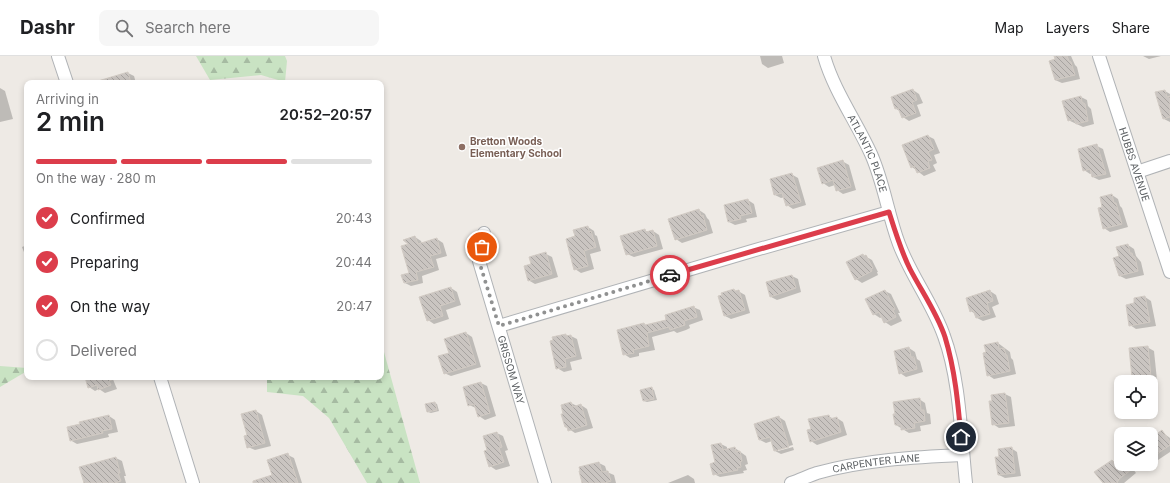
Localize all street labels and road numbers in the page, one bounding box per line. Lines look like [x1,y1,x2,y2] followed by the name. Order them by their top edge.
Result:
[846,112,890,194] street label: ATLANTIC PLACE
[1117,126,1152,203] street label: HUBBS AVENUE
[495,334,527,406] street label: GRISSOM WAY
[831,451,920,475] street label: CARPENTER LANE

